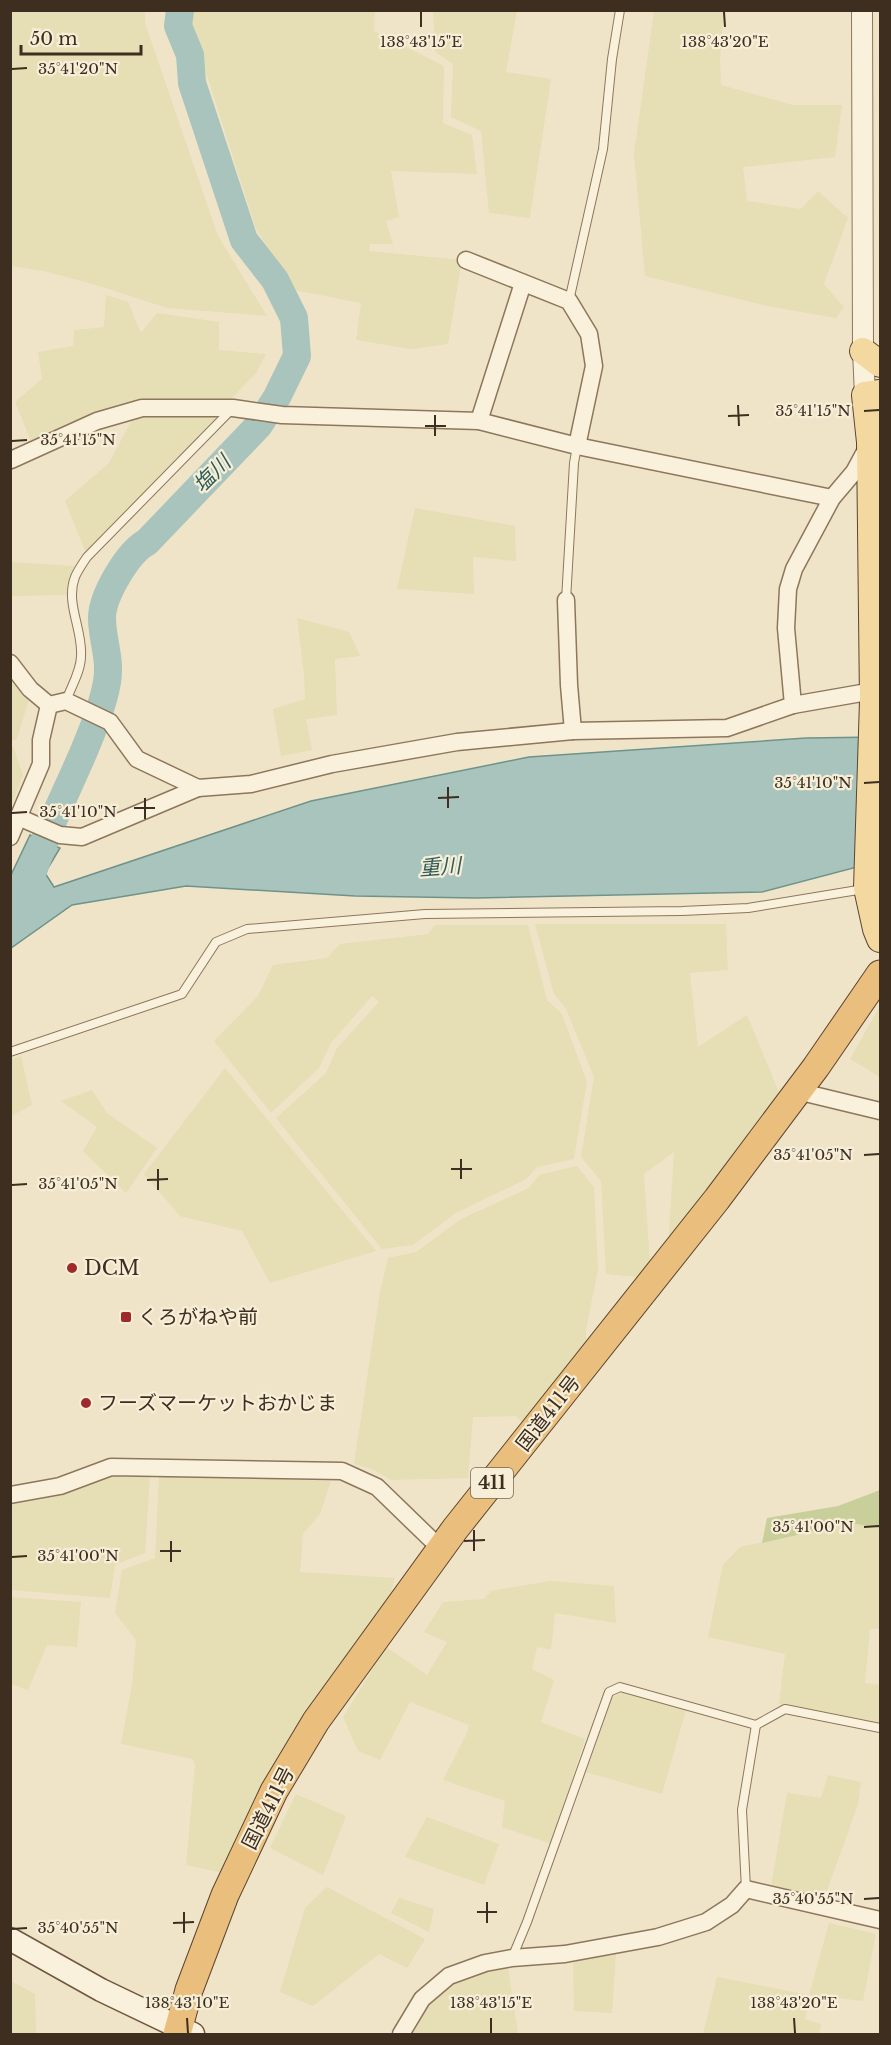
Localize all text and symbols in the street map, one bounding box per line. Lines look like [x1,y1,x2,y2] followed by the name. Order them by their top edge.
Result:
[21,18,141,56] scale bar
[30,28,78,50] text: 50 m
[380,32,462,51] text: 138°43'15"E
[681,32,769,51] text: 138°43'20"E
[38,59,118,78] text: 35°41'20"N
[775,401,851,420] text: 35°41'15"N
[40,430,116,449] text: 35°41'15"N
[188,449,237,498] water label: 塩川
[774,773,852,792] text: 35°41'10"N
[39,802,117,821] text: 35°41'10"N
[418,852,464,881] water label: 重川
[773,1145,853,1164] text: 35°41'05"N
[38,1174,118,1193] text: 35°41'05"N
[84,1256,140,1280] place label: DCM
[65,1261,79,1275] marker: DCM
[138,1305,258,1329] place label: くろがねや前
[119,1310,133,1324] marker: くろがねや前
[511,1370,585,1456] street label: 国道411号
[98,1391,337,1415] place label: フーズマーケットおかじま
[79,1396,93,1410] marker: フーズマーケットおかじま
[471,1468,513,1498] road number: 411
[772,1517,854,1536] text: 35°41'00"N
[37,1546,119,1565] text: 35°41'00"N
[237,1763,299,1853] street label: 国道411号
[773,1889,853,1908] text: 35°40'55"N
[38,1918,118,1937] text: 35°40'55"N
[145,1993,229,2012] text: 138°43'10"E
[450,1993,532,2012] text: 138°43'15"E
[750,1993,838,2012] text: 138°43'20"E

